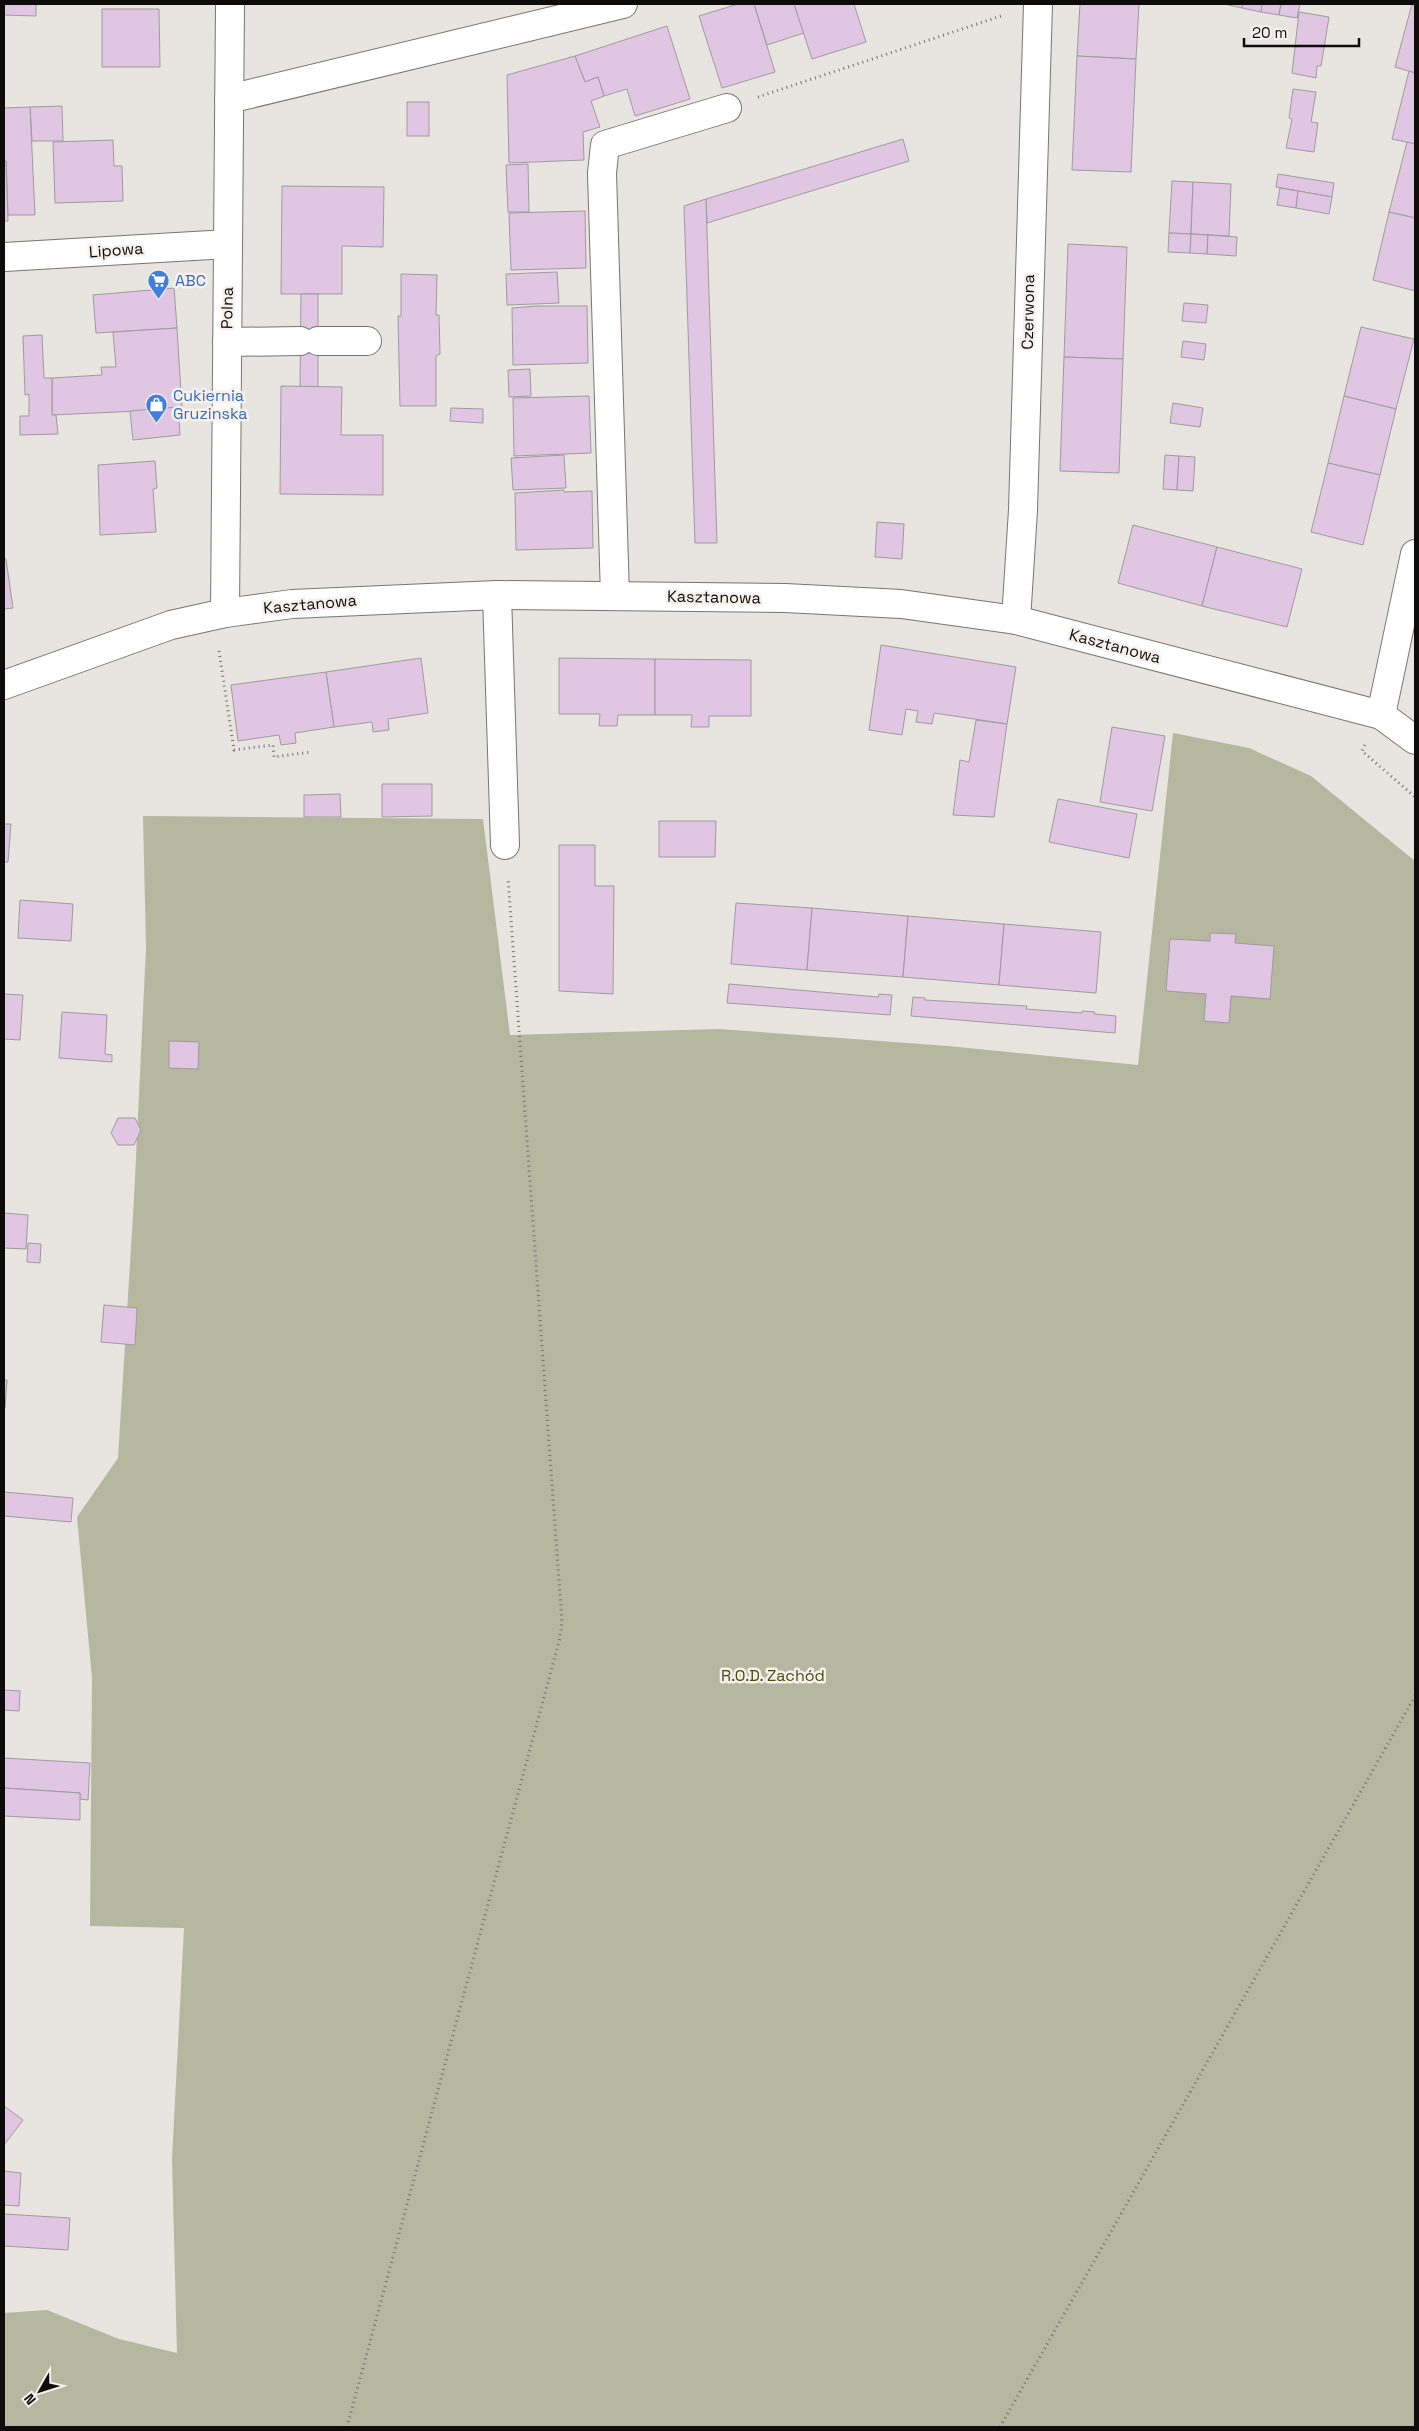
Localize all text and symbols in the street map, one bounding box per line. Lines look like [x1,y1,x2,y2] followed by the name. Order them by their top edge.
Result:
[1244,15,1359,47] scale bar
[1252,23,1287,42] text: 20 m
[88,238,144,262] street label: Lipowa
[147,268,171,299] supermarket icon: ABC
[175,270,206,291] place label: ABC
[1017,274,1039,350] street label: Czerwona
[216,287,238,329] street label: Polna
[173,385,248,424] place label: Cukiernia Gruzinska
[145,392,169,423] shop icon: Cukiernia Gruzinska
[667,586,761,608] street label: Kasztanowa
[262,589,358,619] street label: Kasztanowa
[1067,624,1163,668] street label: Kasztanowa
[721,1665,825,1686] park label: R.O.D. Zachód
[15,2366,65,2416] north arrow
[20,2390,40,2408] text: N

